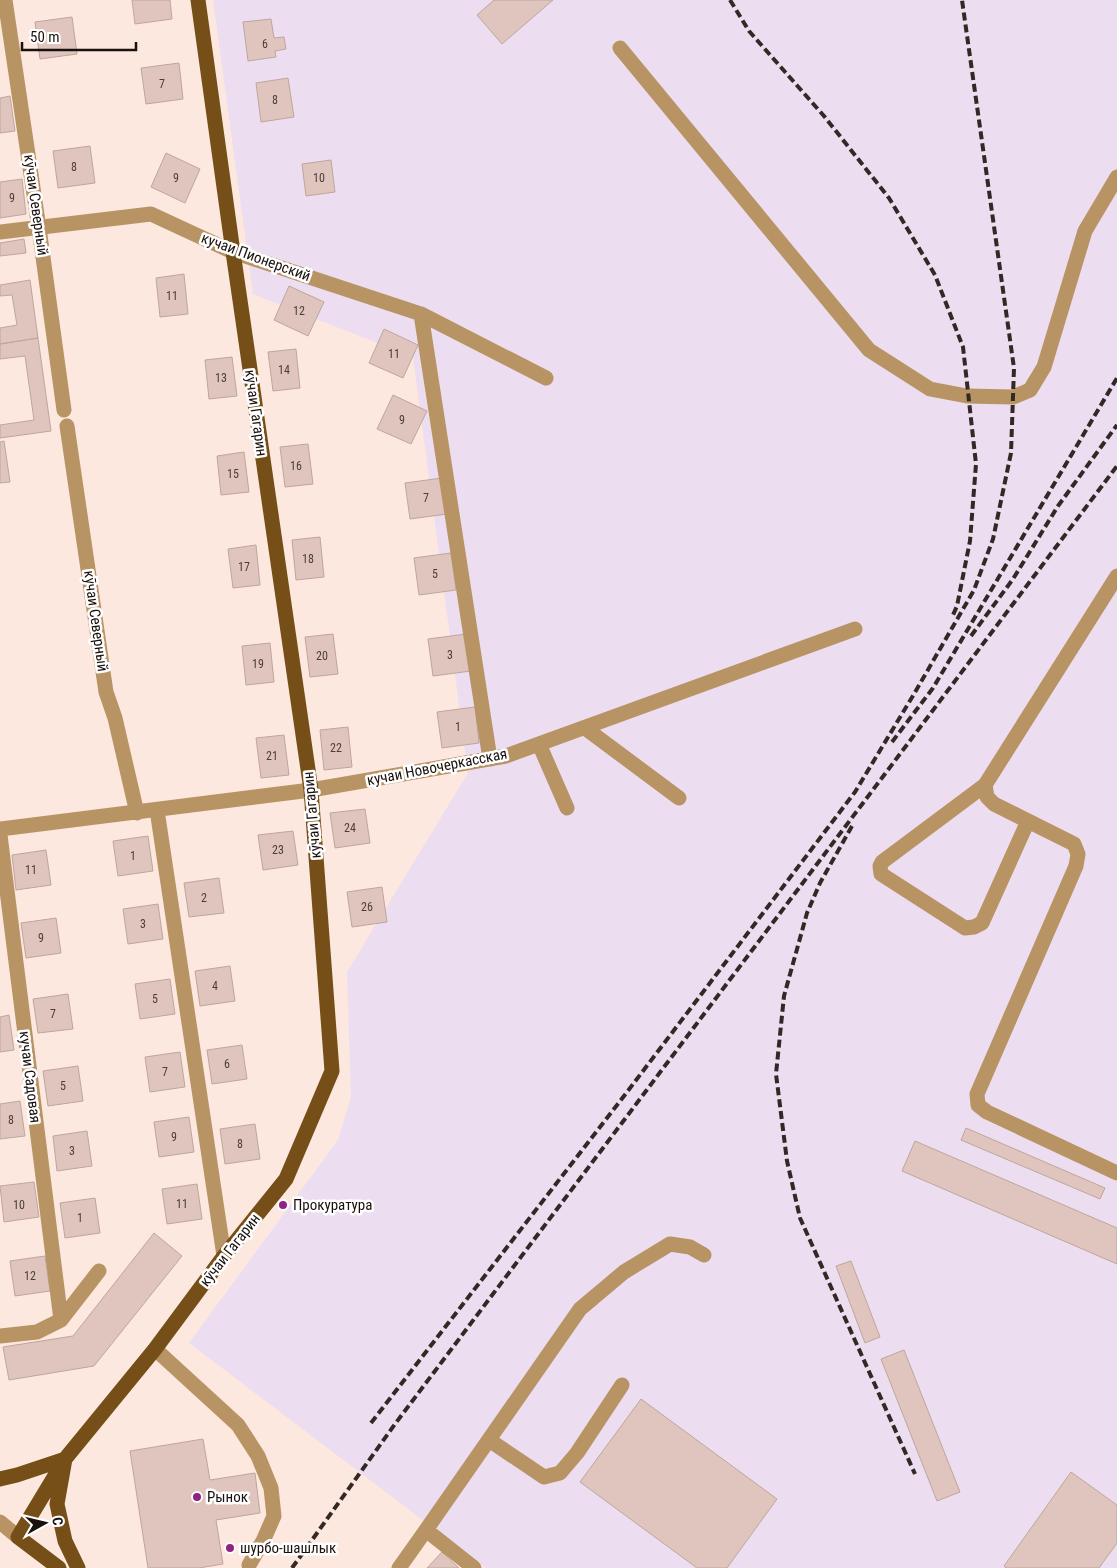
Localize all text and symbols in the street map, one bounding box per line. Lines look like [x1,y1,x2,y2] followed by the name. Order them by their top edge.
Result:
[22,20,136,52] scale bar
[30,28,60,46] text: 50 m
[262,37,268,51] house number: 6
[159,77,165,91] house number: 7
[272,93,278,107] house number: 8
[20,153,52,257] street label: кӯчаи Северный
[71,160,77,174] house number: 8
[173,171,179,185] house number: 9
[313,171,325,185] house number: 10
[9,191,15,205] house number: 9
[199,229,313,285] street label: кучаи Пионерский
[166,289,178,303] house number: 11
[293,304,305,318] house number: 12
[388,347,400,361] house number: 11
[278,363,290,377] house number: 14
[241,369,271,457] street label: кӯчаи Гагарин
[215,371,227,385] house number: 13
[399,413,405,427] house number: 9
[290,459,302,473] house number: 16
[227,467,239,481] house number: 15
[423,491,429,505] house number: 7
[302,552,314,566] house number: 18
[238,560,250,574] house number: 17
[432,567,438,581] house number: 5
[80,569,112,673] street label: кӯчаи Северный
[447,648,453,662] house number: 3
[316,649,328,663] house number: 20
[252,657,264,671] house number: 19
[455,720,461,734] house number: 1
[330,741,342,755] house number: 22
[365,745,509,789] street label: кучаи Новочеркасская
[266,749,278,763] house number: 21
[299,771,325,859] street label: кӯчаи Гагарин
[344,821,356,835] house number: 24
[272,843,284,857] house number: 23
[130,849,136,863] house number: 1
[25,863,37,877] house number: 11
[201,891,207,905] house number: 2
[361,900,373,914] house number: 26
[140,917,146,931] house number: 3
[38,931,44,945] house number: 9
[212,979,218,993] house number: 4
[152,992,158,1006] house number: 5
[50,1007,56,1021] house number: 7
[15,1030,45,1124] street label: кучаи Садовая
[224,1057,230,1071] house number: 6
[162,1065,168,1079] house number: 7
[60,1079,66,1093] house number: 5
[8,1113,14,1127] house number: 8
[171,1130,177,1144] house number: 9
[237,1137,243,1151] house number: 8
[69,1144,75,1158] house number: 3
[293,1196,372,1214] place label: Прокуратура
[176,1197,188,1211] house number: 11
[13,1198,25,1212] house number: 10
[277,1199,289,1211] marker: Прокуратура
[196,1210,264,1290] street label: кӯчаи Гагарин
[77,1211,83,1225] house number: 1
[24,1269,36,1283] house number: 12
[207,1488,248,1506] place label: Рынок
[191,1491,203,1503] marker: Рынок
[20,1498,70,1548] north arrow
[49,1516,66,1526] text: С
[240,1539,336,1557] place label: шурбо-шашлык
[224,1542,236,1554] marker: шурбо-шашлык

